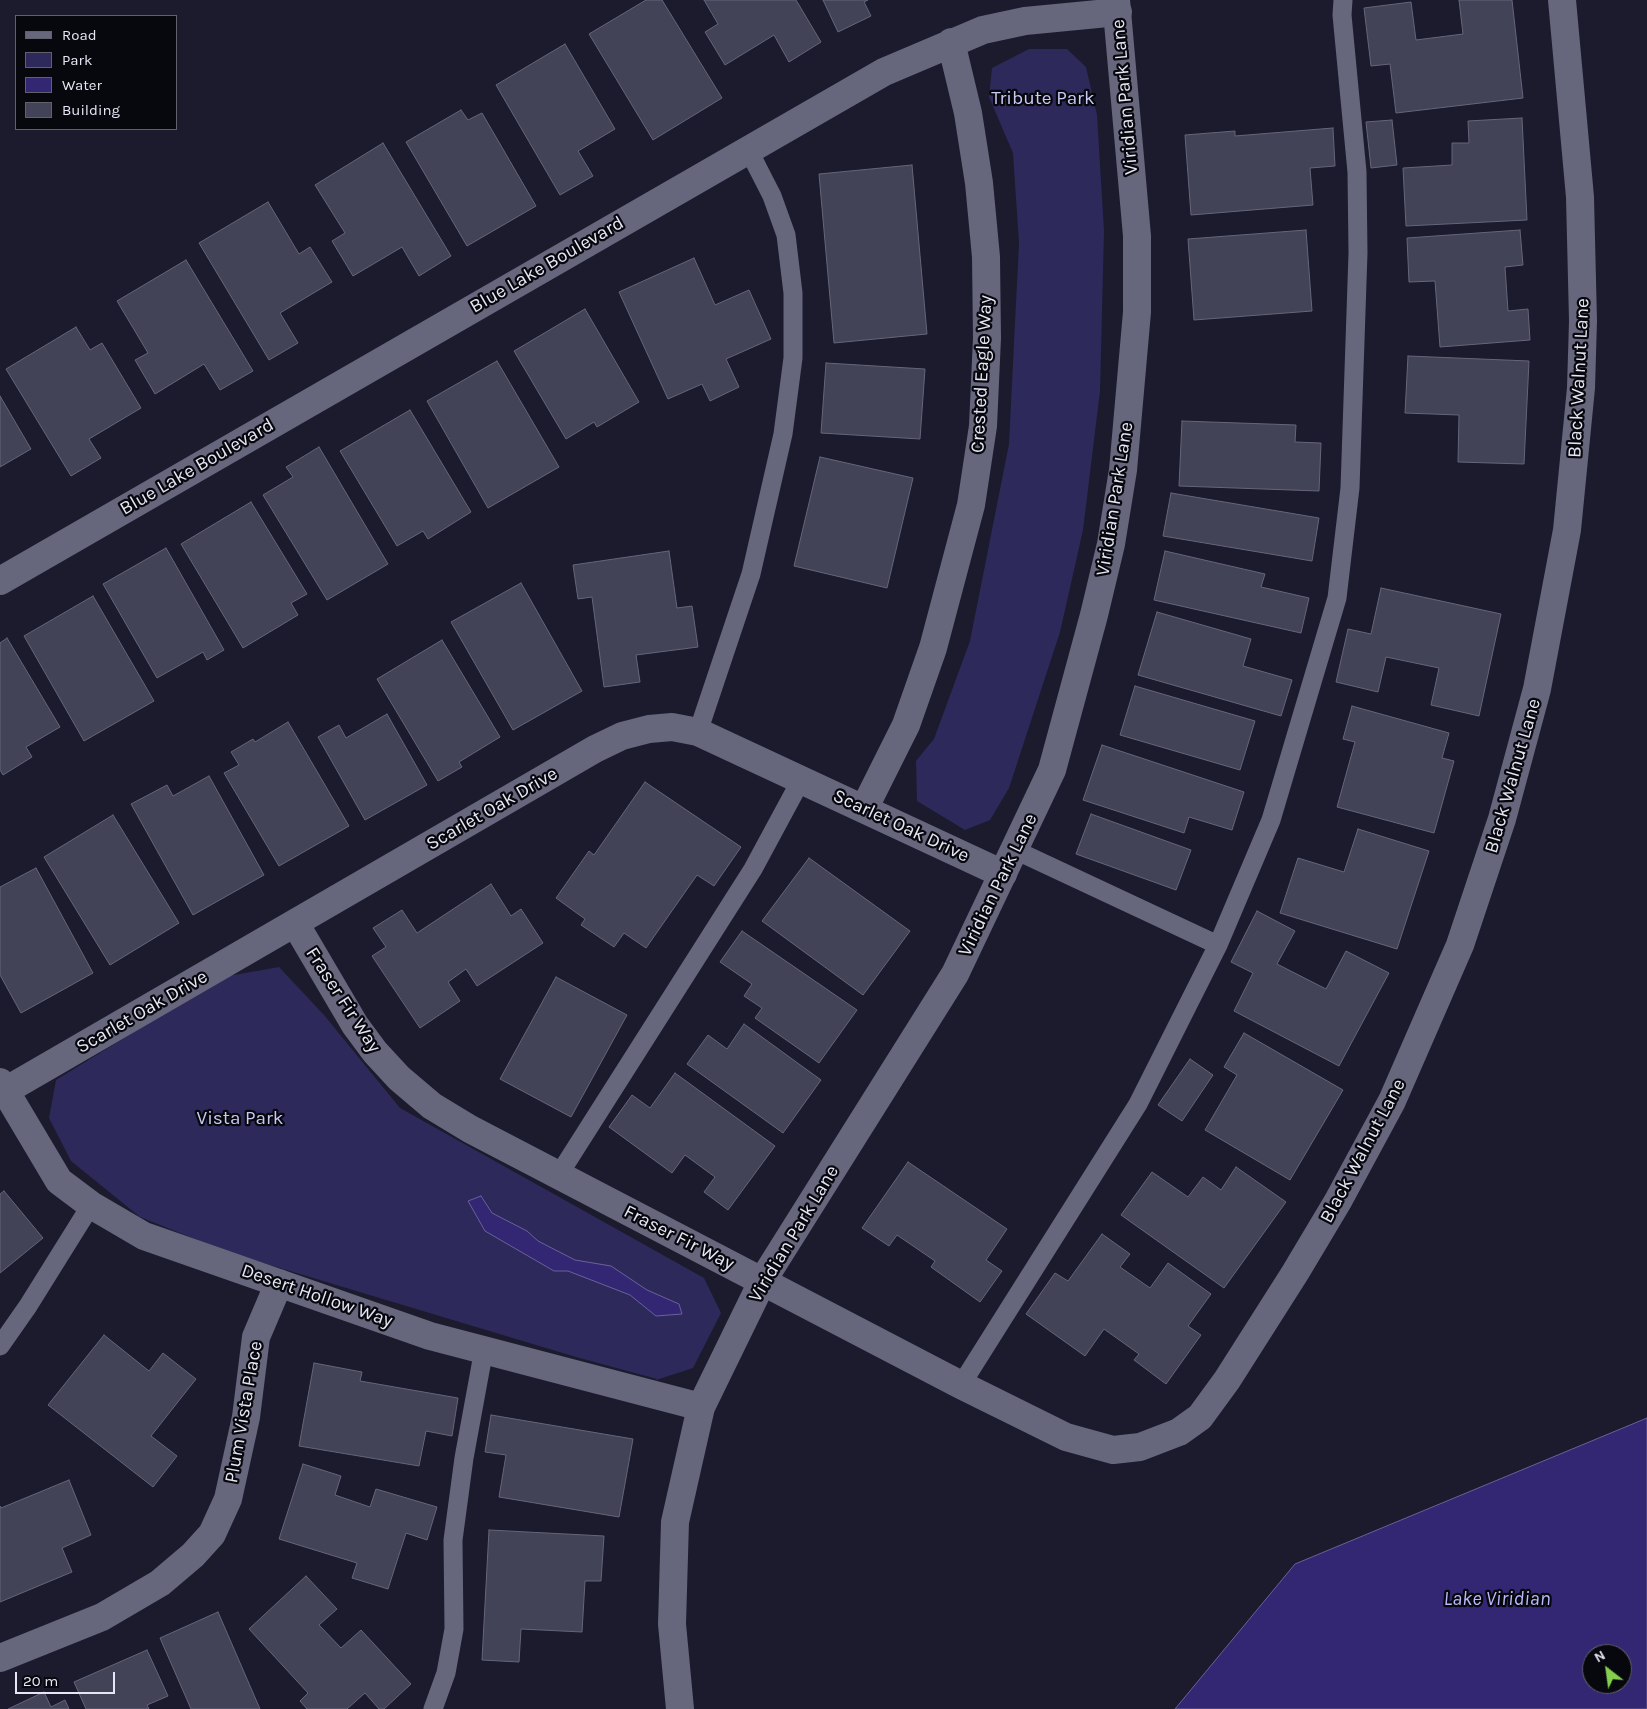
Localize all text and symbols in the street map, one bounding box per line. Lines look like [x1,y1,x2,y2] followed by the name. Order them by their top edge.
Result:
[15,15,178,130] legend
[1107,18,1143,176] street label: Viridian Park Lane
[62,26,97,44] text: Road
[62,51,92,69] text: Park
[62,76,102,94] text: Water
[991,88,1095,110] park label: Tribute Park
[62,101,120,119] text: Building
[466,212,628,318] street label: Blue Lake Boulevard
[966,294,998,454] street label: Crested Eagle Way
[1563,298,1595,458] street label: Black Walnut Lane
[116,414,278,520] street label: Blue Lake Boulevard
[1092,420,1138,578] street label: Viridian Park Lane
[1480,696,1546,856] street label: Black Walnut Lane
[422,762,562,856] street label: Scarlet Oak Drive
[829,784,973,868] street label: Scarlet Oak Drive
[954,810,1042,960] street label: Viridian Park Lane
[300,943,386,1057] street label: Fraser Fir Way
[72,965,212,1059] street label: Scarlet Oak Drive
[1315,1075,1411,1227] street label: Black Walnut Lane
[196,1108,284,1130] park label: Vista Park
[744,1161,844,1307] street label: Viridian Park Lane
[620,1200,738,1276] street label: Fraser Fir Way
[238,1259,396,1333] street label: Desert Hollow Way
[220,1339,268,1485] street label: Plum Vista Place
[1444,1587,1550,1611] water label: Lake Viridian
[1582,1644,1632,1694] north arrow
[1591,1647,1608,1666] text: N
[18,1662,118,1694] scale bar
[23,1672,58,1690] text: 20 m

